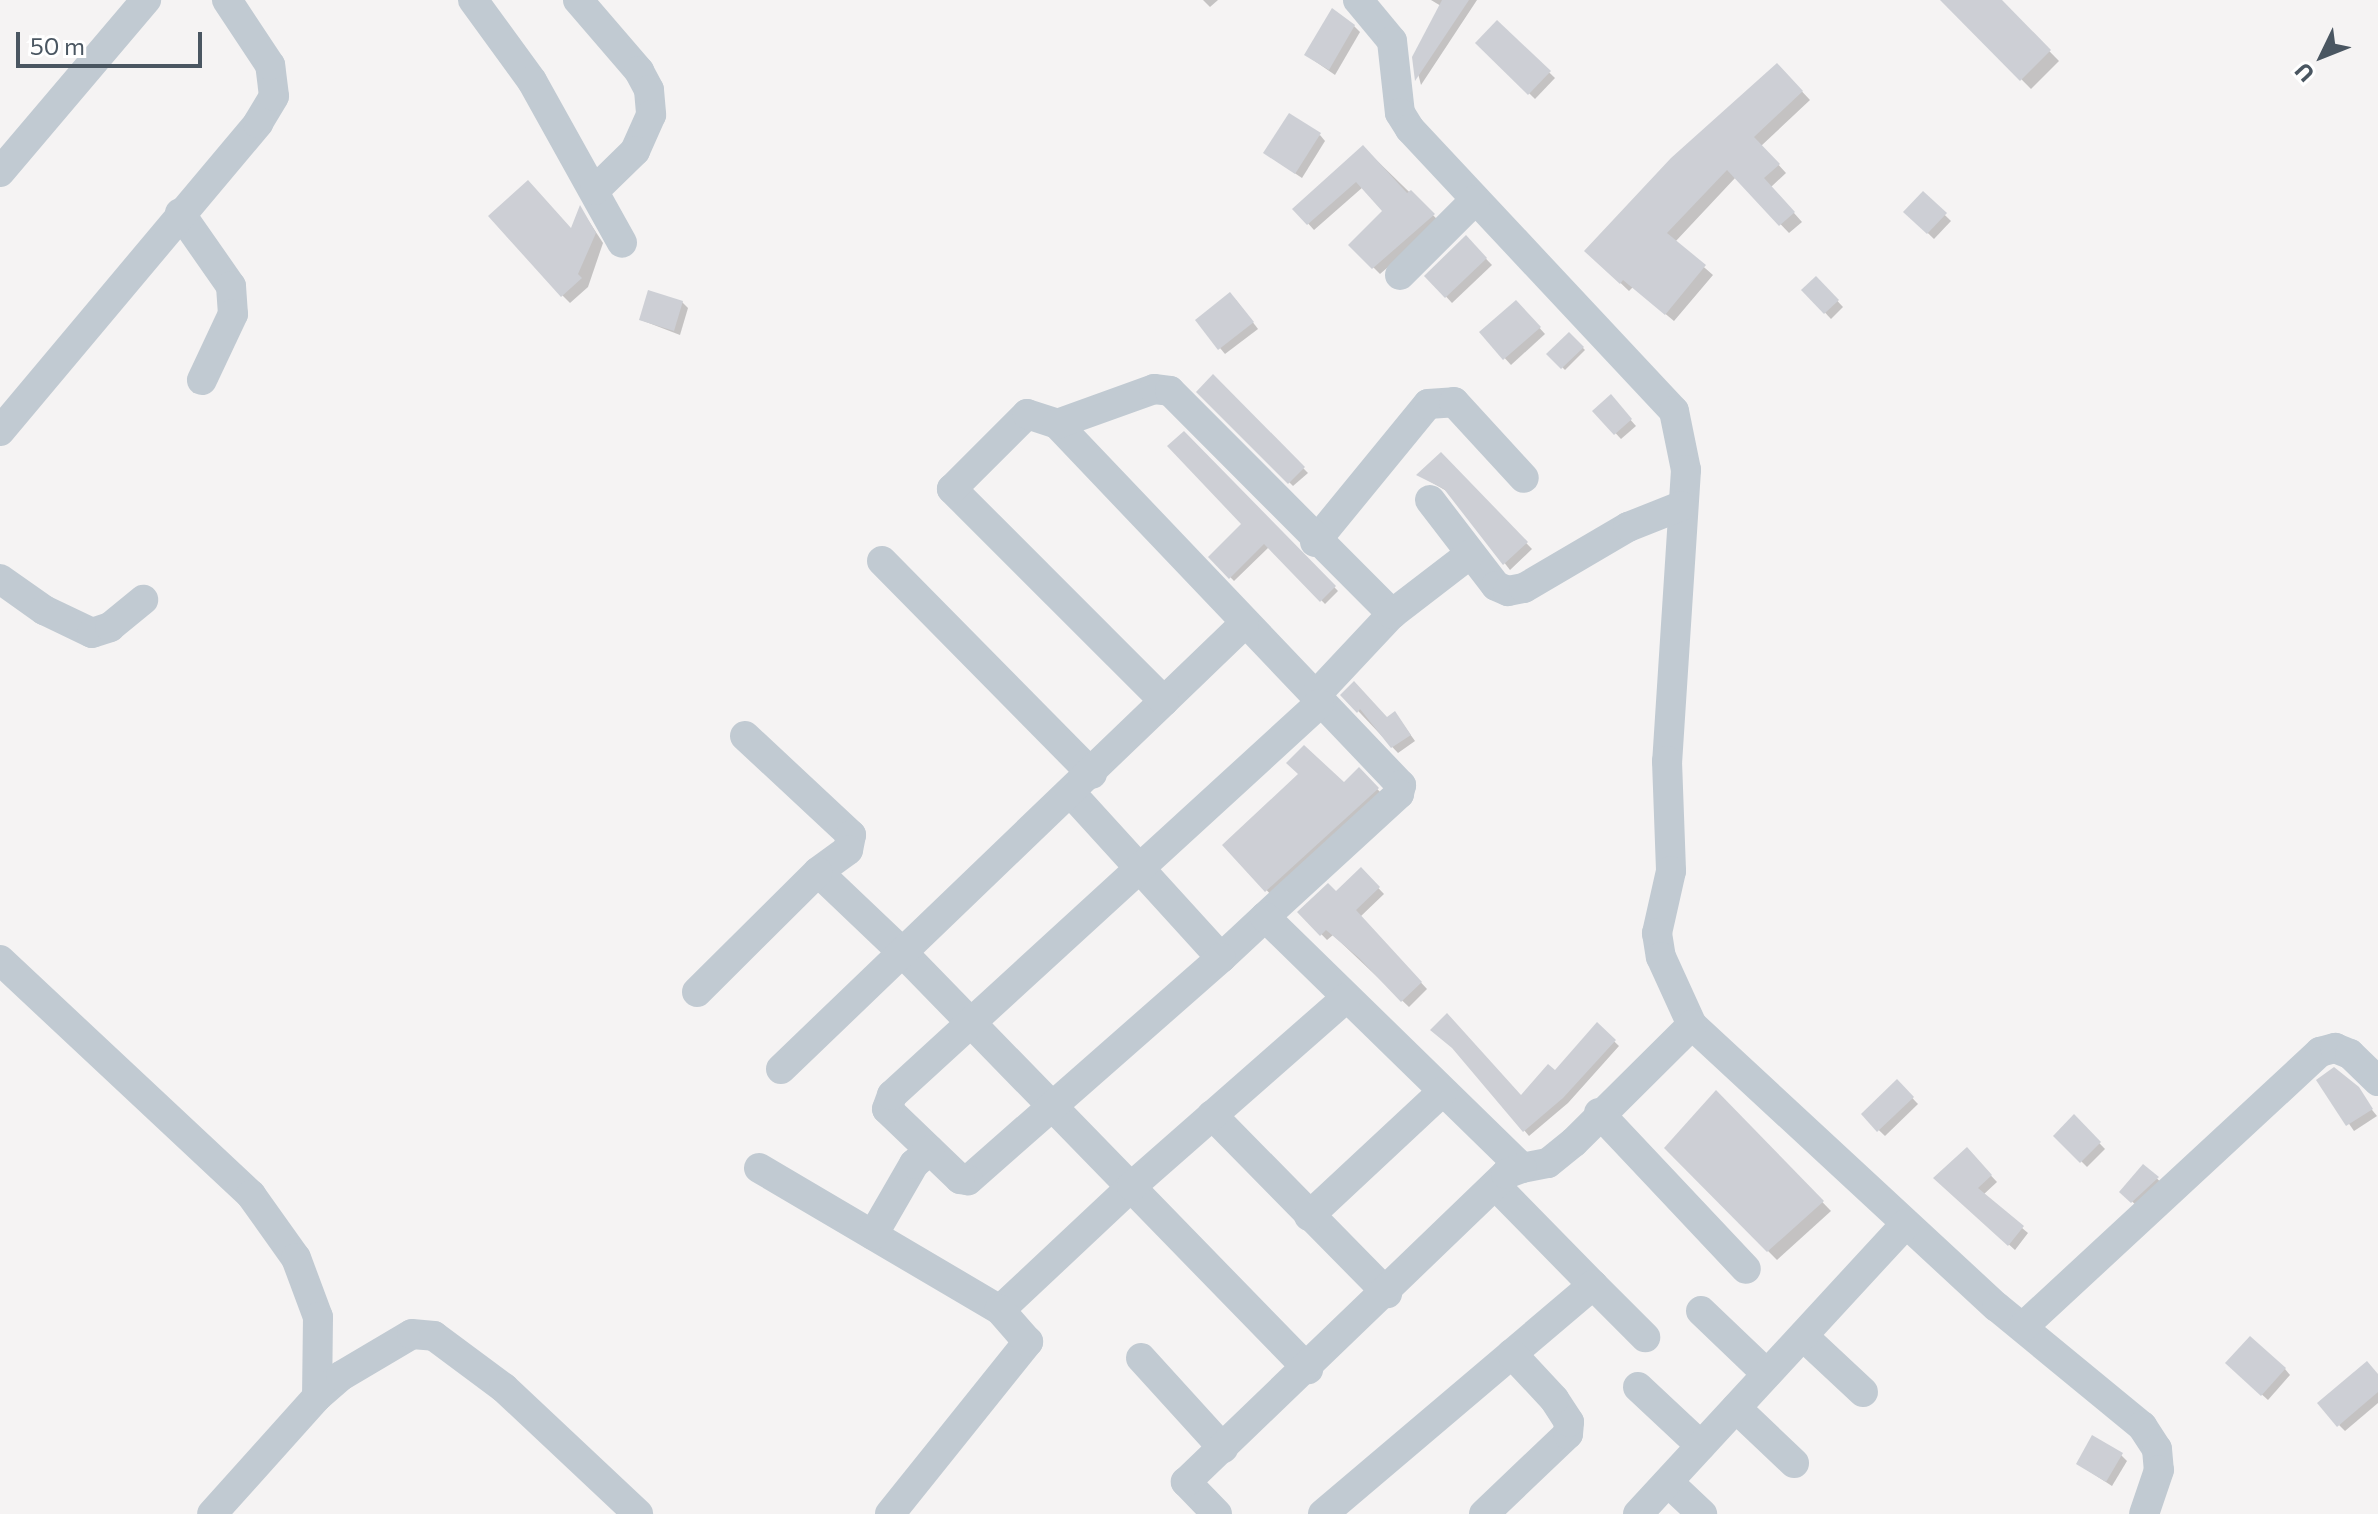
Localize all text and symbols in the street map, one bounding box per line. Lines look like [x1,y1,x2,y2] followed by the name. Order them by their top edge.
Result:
[20,16,206,66] scale bar
[2282,16,2362,96] north arrow
[30,31,85,60] text: 50 m
[2289,58,2319,88] text: U

